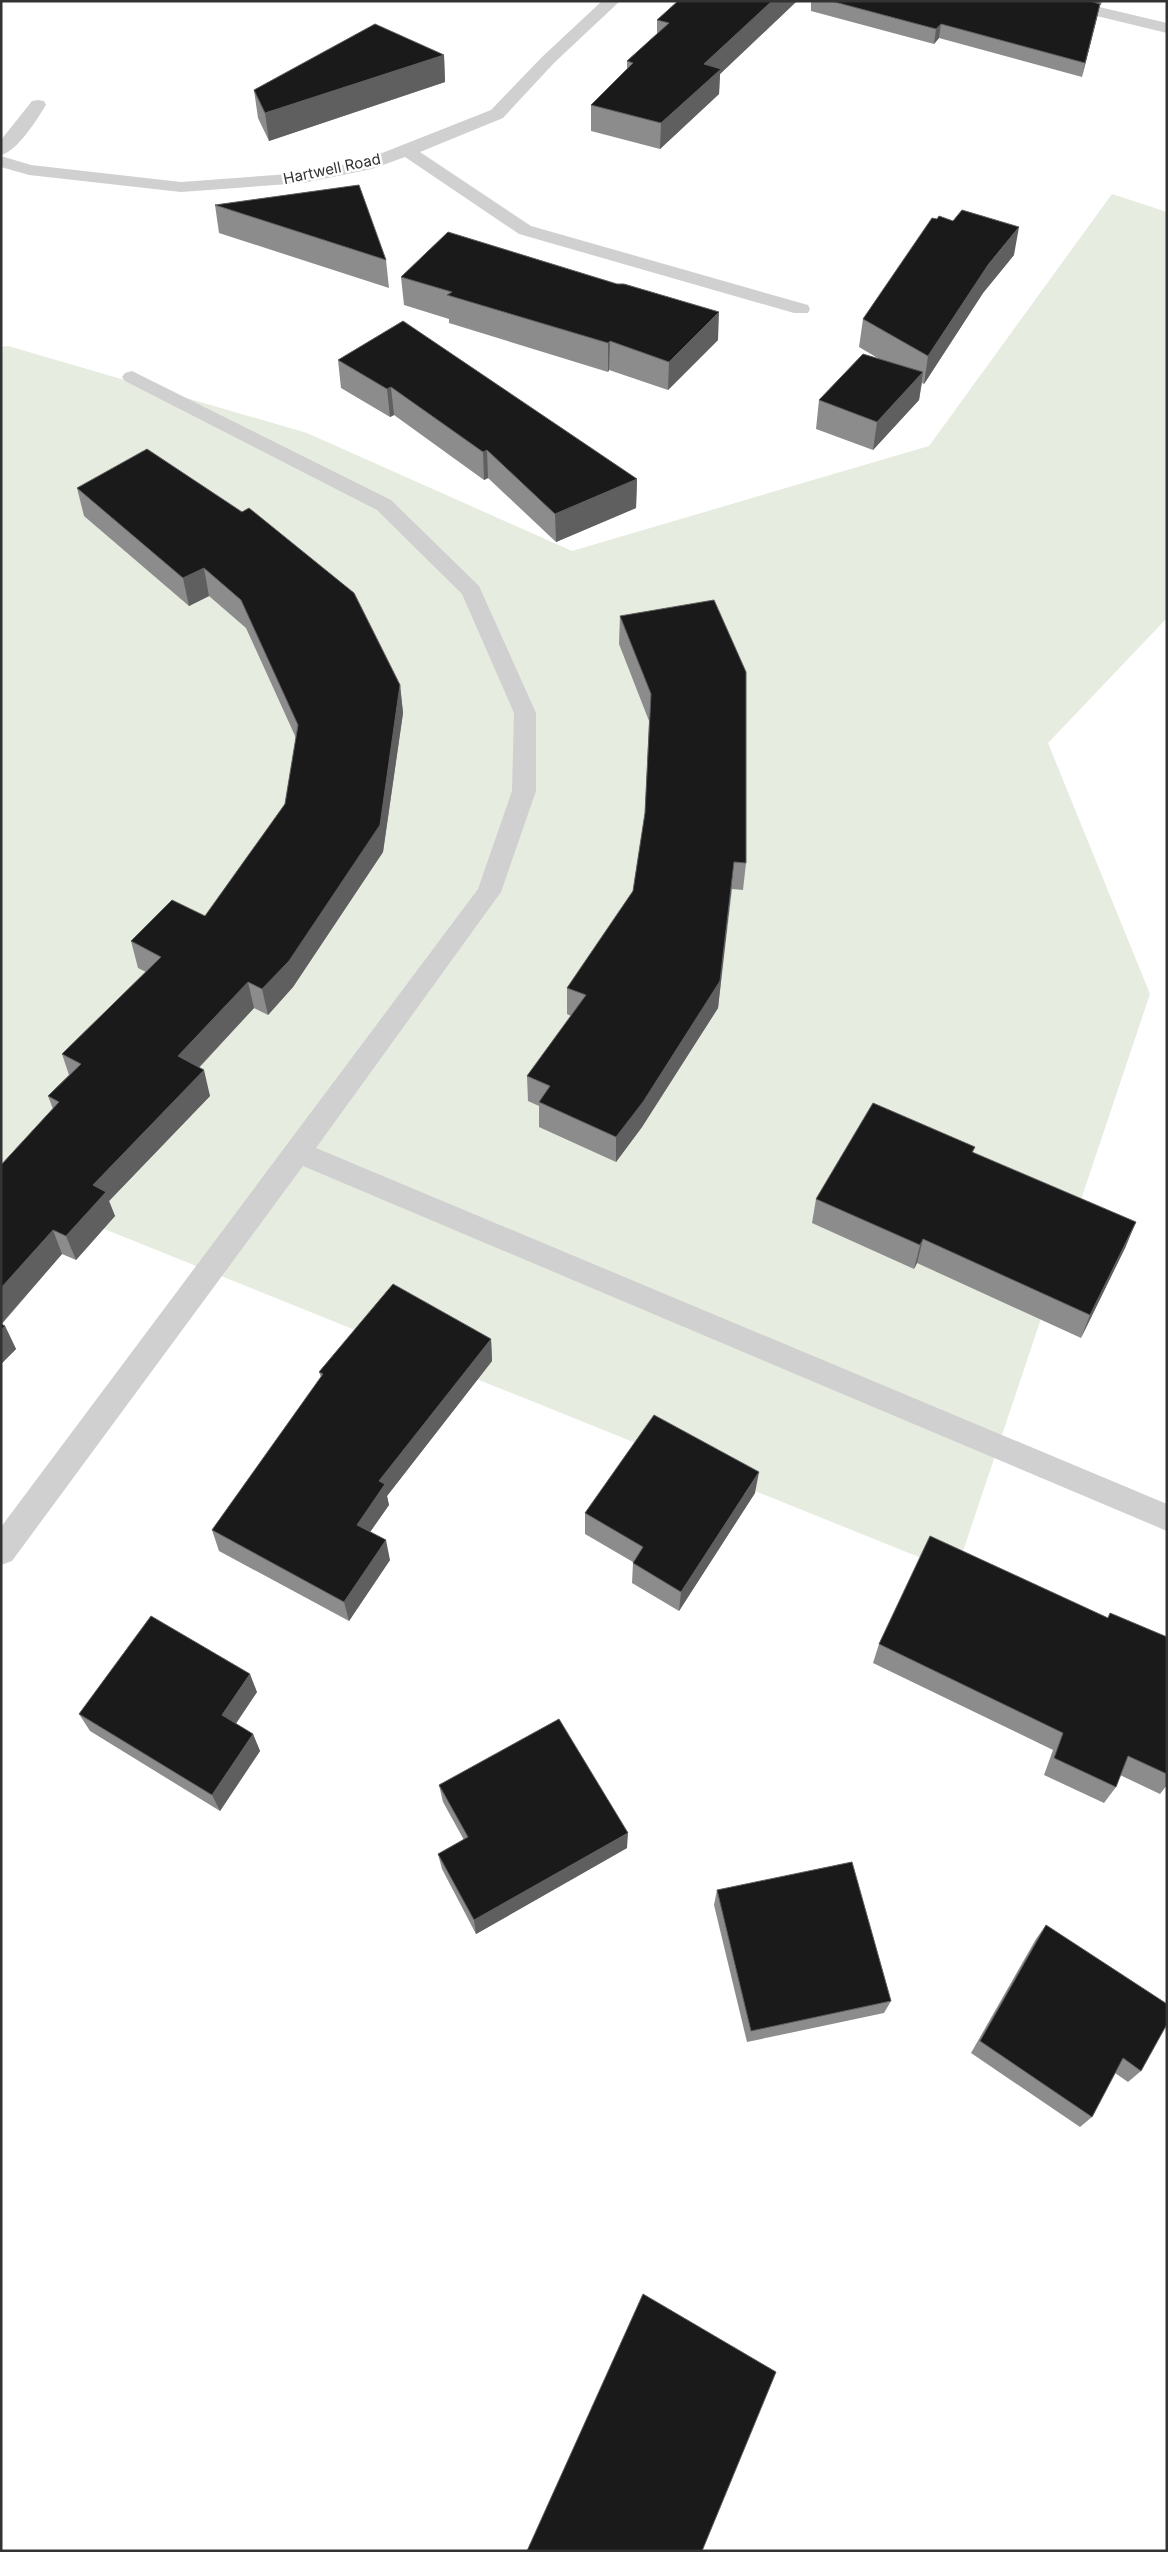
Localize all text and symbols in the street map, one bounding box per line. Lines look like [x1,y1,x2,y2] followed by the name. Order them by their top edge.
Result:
[282,149,382,188] street label: Hartwell Road

